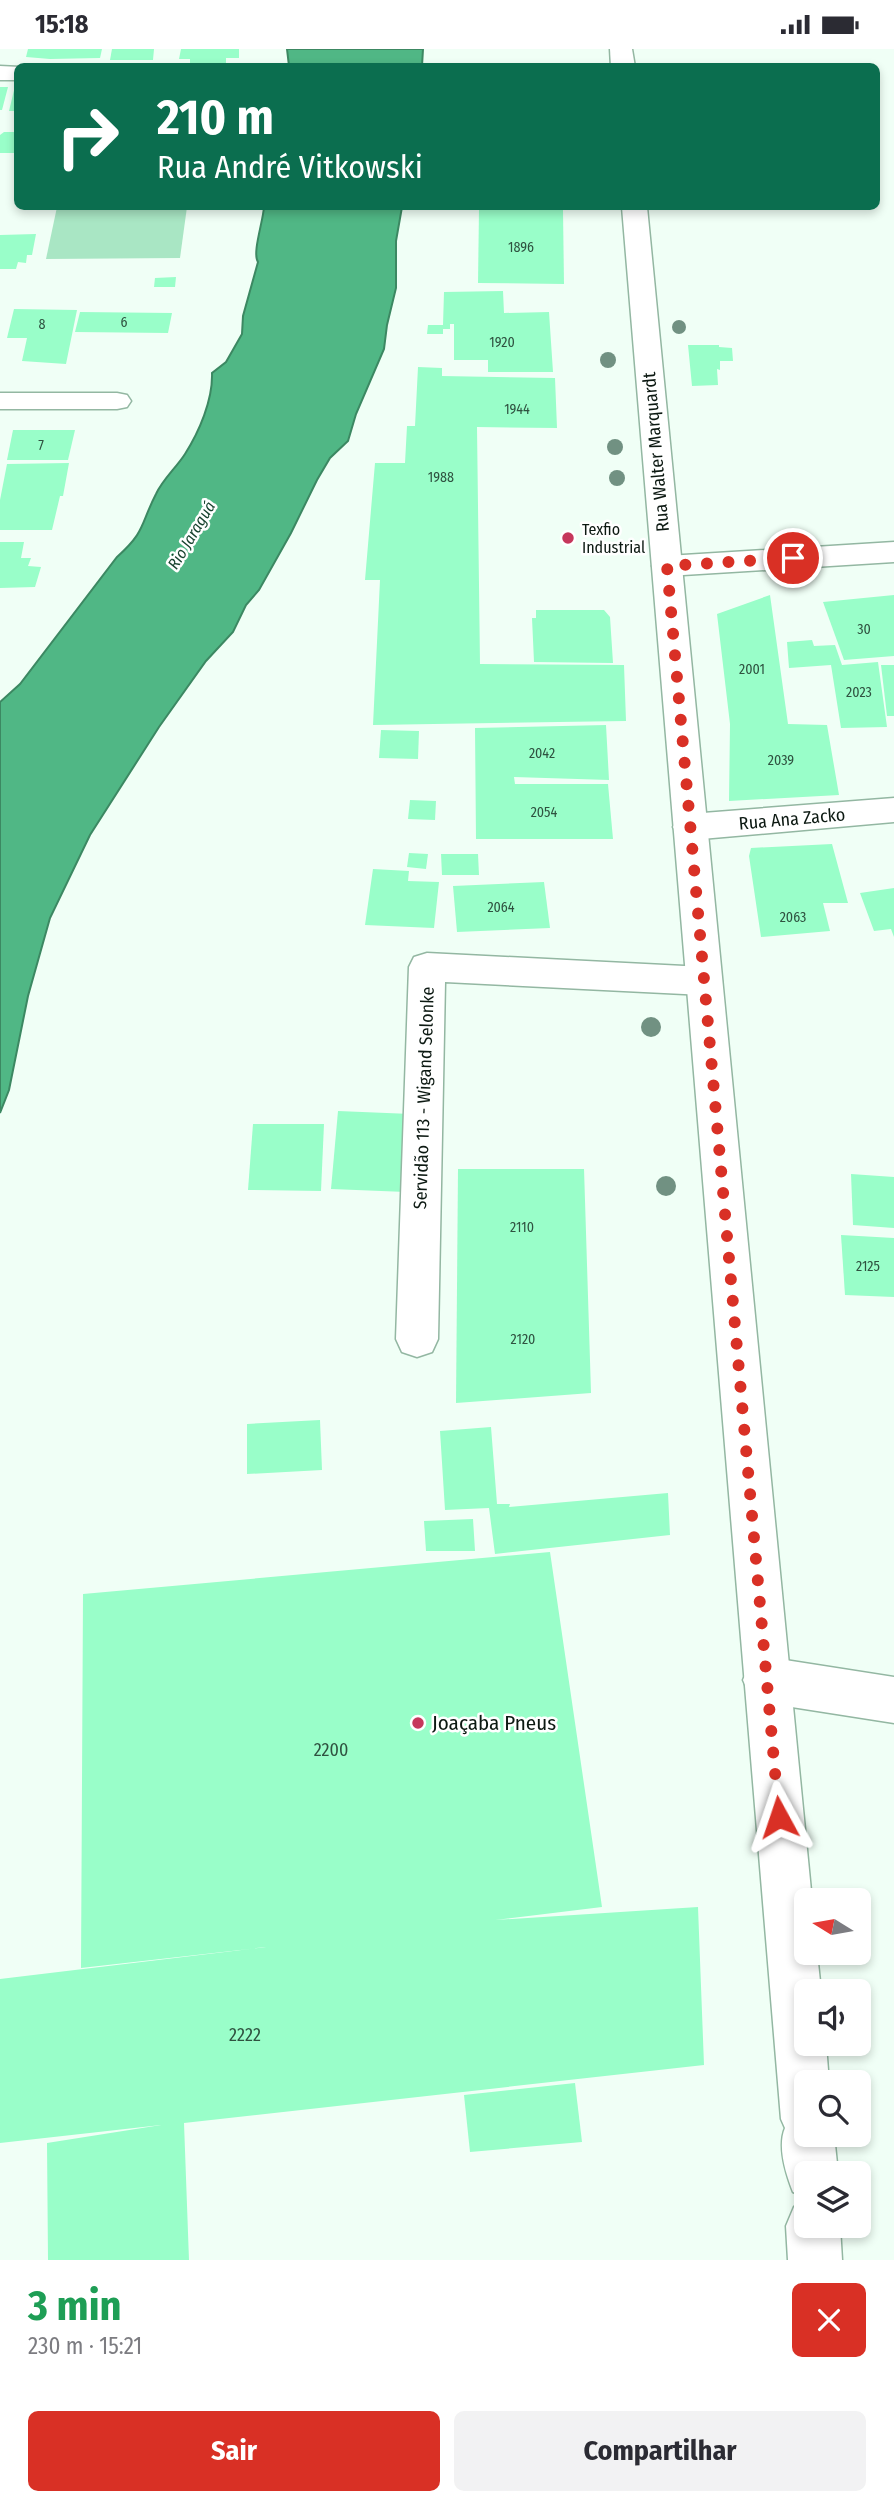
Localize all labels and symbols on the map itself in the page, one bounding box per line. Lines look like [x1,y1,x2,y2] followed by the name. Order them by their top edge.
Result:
[508,239,534,256] house number: 1896
[121,314,128,331] house number: 6
[39,316,46,333] house number: 8
[489,334,515,351] house number: 1920
[638,371,674,533] street label: Rua Walter Marquardt
[504,401,530,418] house number: 1944
[38,437,44,454] house number: 7
[428,469,454,486] house number: 1988
[164,498,219,573] water label: Rio Jaraguá
[582,520,645,557] place label: Texfio Industrial
[763,528,823,588] pin
[560,530,576,546] marker: Texfio Industrial
[857,621,871,638] house number: 30
[739,661,765,678] house number: 2001
[846,684,872,701] house number: 2023
[529,745,555,762] house number: 2042
[768,752,794,769] house number: 2039
[738,803,846,835] street label: Rua Ana Zacko
[531,804,558,821] house number: 2054
[487,899,515,916] house number: 2064
[780,909,806,926] house number: 2063
[409,986,439,1210] street label: Servidão 113 - Wigand Selonke
[510,1219,534,1236] house number: 2110
[856,1258,880,1275] house number: 2125
[511,1331,535,1348] house number: 2120
[432,1710,556,1736] place label: Joaçaba Pneus
[410,1715,426,1731] marker: Joaçaba Pneus
[314,1739,348,1761] house number: 2200
[742,1780,816,1854] position arrow
[794,1888,872,1965] north arrow
[229,2024,261,2046] house number: 2222

